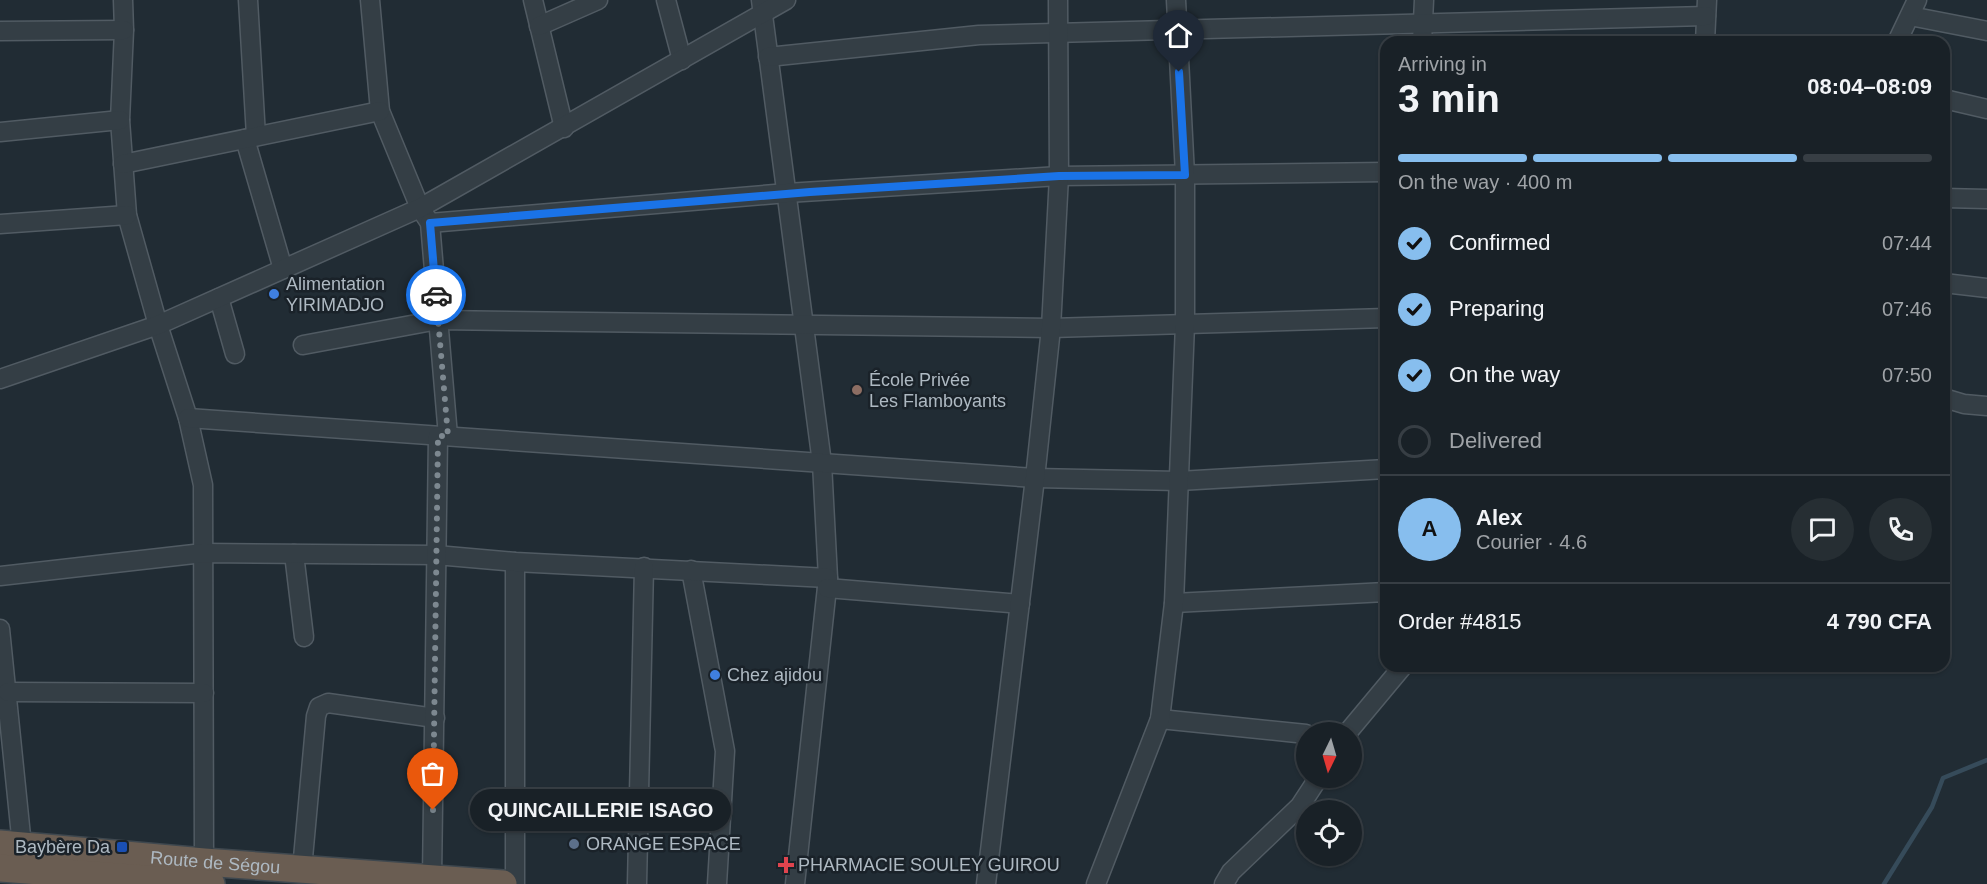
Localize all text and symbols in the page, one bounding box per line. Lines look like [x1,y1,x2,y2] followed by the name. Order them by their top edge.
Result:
[1153,10,1204,72] pin
[1162,19,1195,52] icon: home
[1398,53,1487,75] text: Arriving in
[1807,74,1932,99] text: 08:04–08:09
[1398,77,1500,120] text: 3 min
[1398,171,1573,193] text: On the way · 400 m
[1398,227,1431,260] icon: check
[1449,230,1550,255] text: Confirmed
[1882,232,1932,254] text: 07:44
[406,265,466,325] courier
[286,274,385,315] place label: Alimentation YIRIMADJO
[420,279,453,312] icon: car
[267,287,281,301] marker: Alimentation YIRIMADJO
[1398,293,1431,326] icon: check
[1449,296,1544,321] text: Preparing
[1882,298,1932,320] text: 07:46
[1398,359,1431,392] icon: check
[1449,362,1560,387] text: On the way
[1882,364,1932,386] text: 07:50
[869,370,1006,411] place label: École Privée Les Flamboyants
[850,383,864,397] marker: École Privée Les Flamboyants
[1449,428,1542,453] text: Delivered
[1791,498,1854,561] button: chat
[1869,498,1932,561] button: phone
[1476,505,1522,530] text: Alex
[1422,516,1437,541] text: A
[1476,531,1587,553] text: Courier · 4.6
[1398,609,1522,634] text: Order #4815
[1827,609,1932,634] text: 4 790 CFA
[727,665,822,685] place label: Chez ajidou
[708,668,722,682] marker: Chez ajidou
[1296,722,1362,788] north arrow
[1296,722,1362,866] map controls
[407,748,458,810] pin
[416,757,449,790] icon: bag
[469,789,730,831] callout: QUINCAILLERIE ISAGO
[488,799,713,821] text: QUINCAILLERIE ISAGO
[1296,800,1362,866] button: locate
[586,834,741,854] place label: ORANGE ESPACE
[15,837,111,857] place label: Baybère Da
[567,837,581,851] marker: ORANGE ESPACE
[115,840,129,854] marker: Baybère Da
[149,847,281,878] street label: Route de Ségou
[798,855,1060,875] place label: PHARMACIE SOULEY GUIROU
[779,858,793,872] marker: PHARMACIE SOULEY GUIROU

